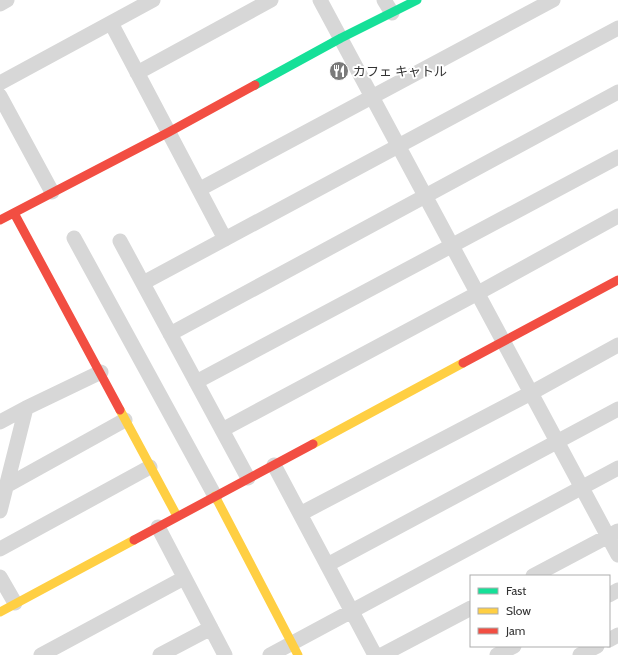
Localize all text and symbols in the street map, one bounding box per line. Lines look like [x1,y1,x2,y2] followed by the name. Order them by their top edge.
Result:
[328,60,350,82] restaurant icon: カフェ キャトル
[353,63,447,79] place label: カフェ キャトル
[470,575,610,647] legend
[506,583,526,598] text: Fast
[506,603,531,618] text: Slow
[505,623,525,638] text: Jam

